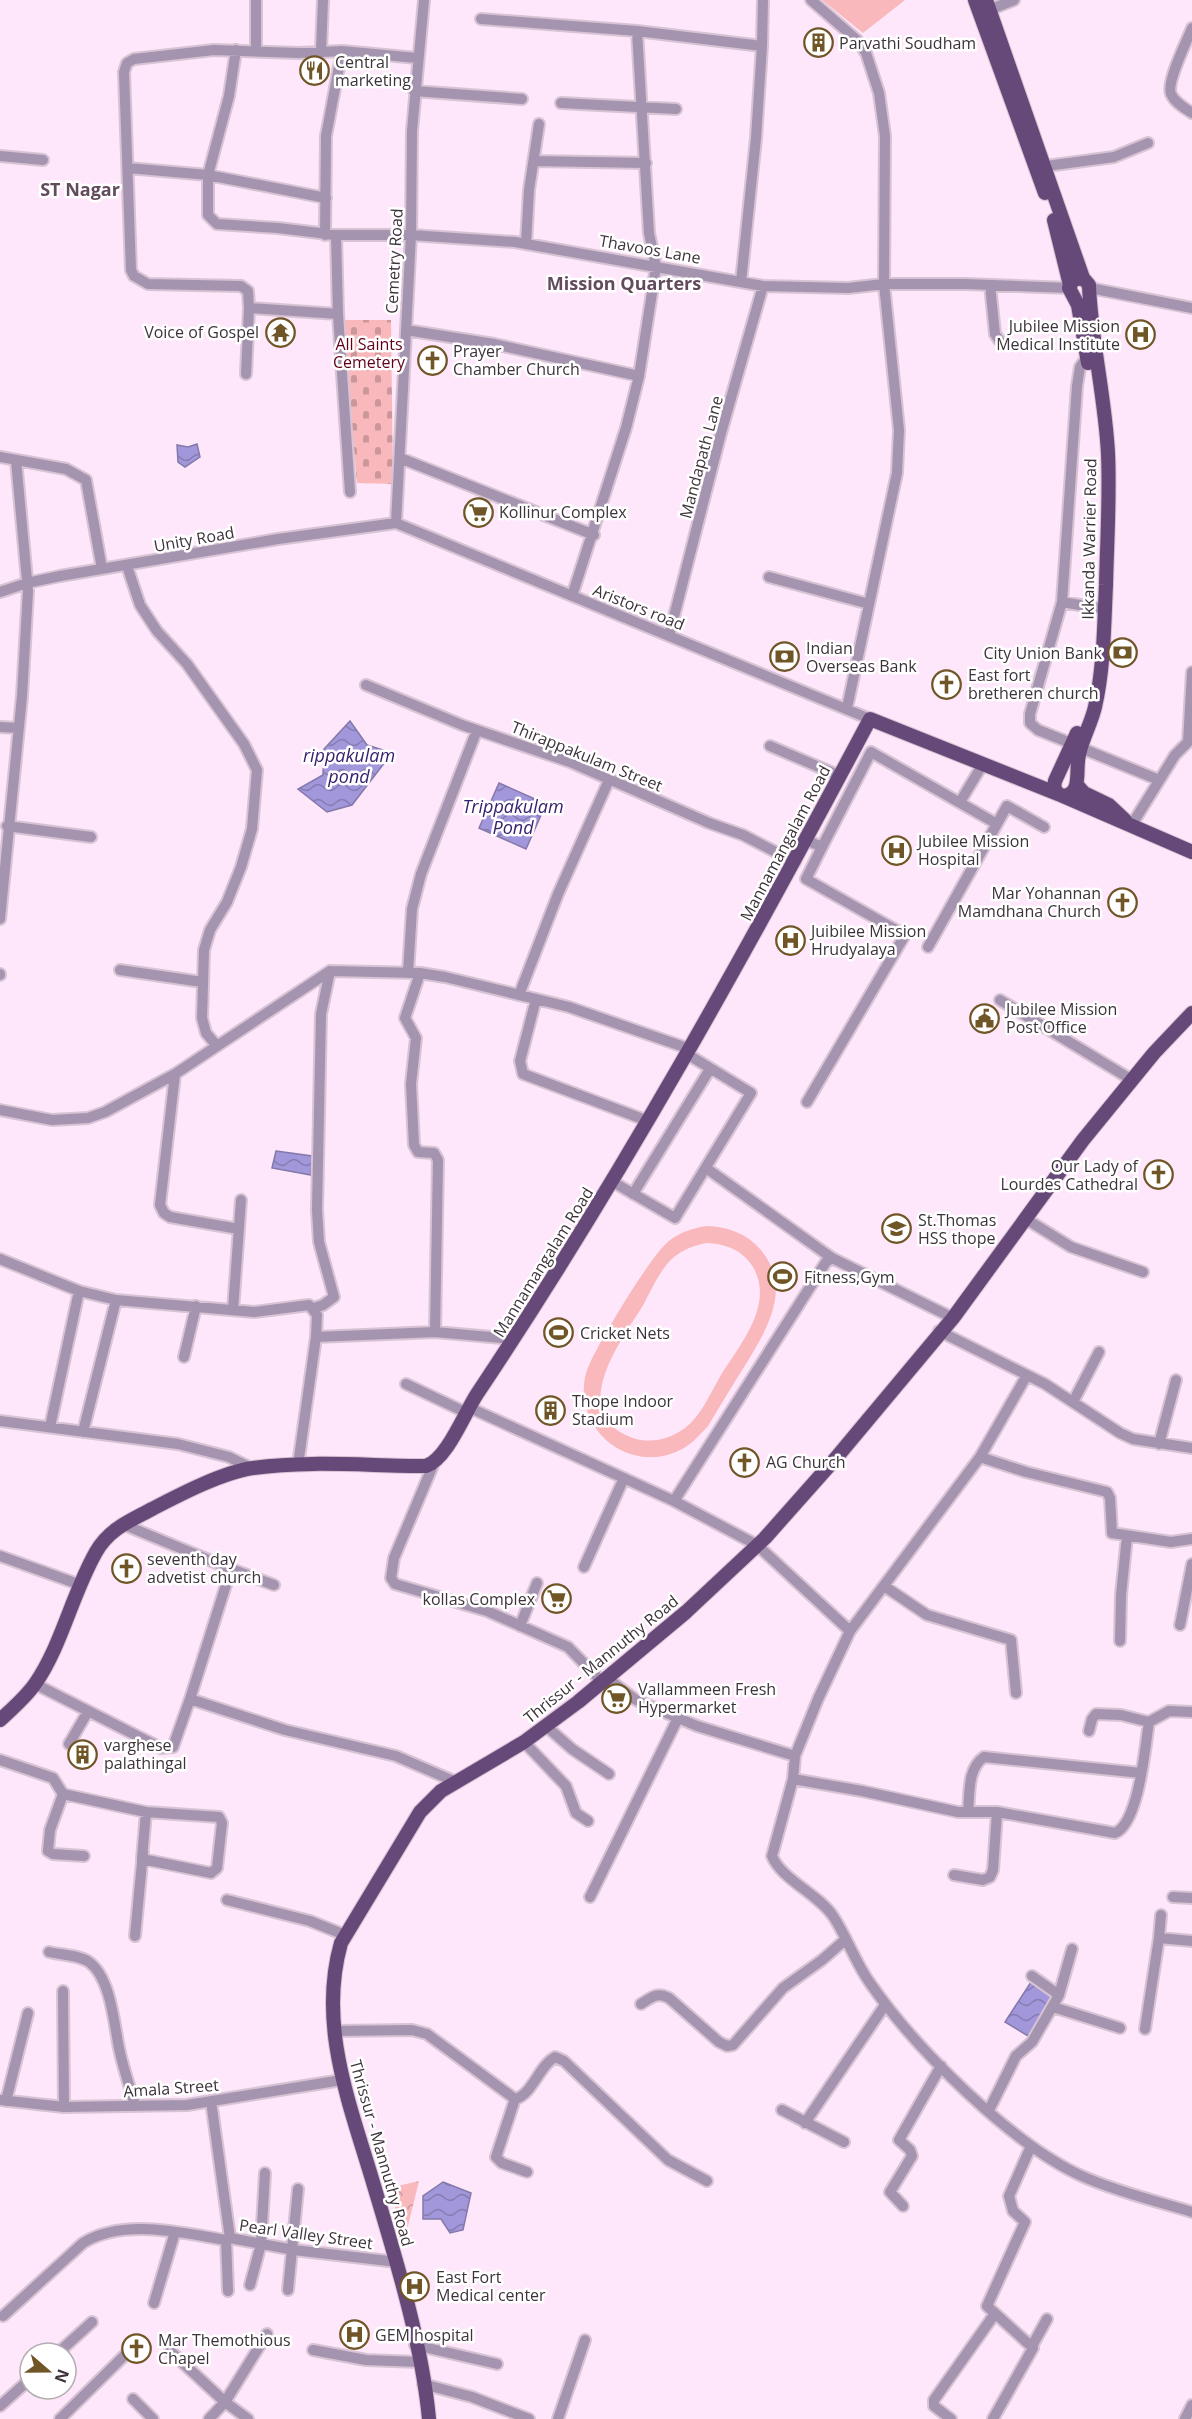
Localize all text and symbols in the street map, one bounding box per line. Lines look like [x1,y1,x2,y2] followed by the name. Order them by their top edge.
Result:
[802,27,834,59] building icon: Parvathi Soudham
[839,32,976,54] place label: Parvathi Soudham
[335,51,411,91] place label: Central marketing
[298,55,330,87] restaurant icon: Central marketing
[40,177,120,201] district label: ST Nagar
[380,208,408,314] street label: Cemetry Road
[598,229,702,269] street label: Thavoos Lane
[547,271,701,295] district label: Mission Quarters
[996,315,1120,355] place label: Jubilee Mission Medical Institute
[264,316,296,348] temple icon: Voice of Gospel
[1125,319,1157,351] hospital icon: Jubilee Mission Medical Institute
[144,321,259,343] place label: Voice of Gospel
[333,333,406,373] park label: All Saints Cemetery
[453,340,580,380] place label: Prayer Chamber Church
[416,344,448,376] church icon: Prayer Chamber Church
[674,393,728,521] street label: Mandapath Lane
[1077,458,1101,620] street label: Ikkanda Warrier Road
[462,496,494,528] supermarket icon: Kollinur Complex
[499,501,627,523] place label: Kollinur Complex
[152,521,236,557] street label: Unity Road
[590,579,688,635] street label: Aristors road
[806,637,917,677] place label: Indian Overseas Bank
[1107,637,1139,669] bank icon: City Union Bank
[769,641,801,673] bank icon: Indian Overseas Bank
[983,642,1103,664] place label: City Union Bank
[968,664,1099,704] place label: East fort bretheren church
[931,668,963,700] church icon: East fort bretheren church
[508,716,666,797] street label: Thirappakulam Street
[303,743,395,788] water label: rippakulam pond
[735,761,835,925] street label: Mannamangalam Road
[462,794,564,839] water label: Trippakulam Pond
[916,830,1029,870] place label: Jubilee Mission Hospital
[881,834,913,866] hospital icon: Jubilee Mission Hospital
[958,882,1101,922] place label: Mar Yohannan Mamdhana Church
[1106,886,1138,918] church icon: Mar Yohannan Mamdhana Church
[809,920,926,960] place label: Juibilee Mission Hrudyalaya
[774,924,806,956] hospital icon: Juibilee Mission Hrudyalaya
[1004,998,1117,1038] place label: Jubilee Mission Post Office
[969,1002,1001,1034] public building icon: Jubilee Mission Post Office
[1000,1155,1140,1195] place label: Our Lady of Lourdes Cathedral
[1143,1159,1175,1191] church icon: Our Lady of Lourdes Cathedral
[488,1183,598,1341] street label: Mannamangalam Road
[918,1209,996,1249] place label: St.Thomas HSS thope
[881,1213,913,1245] school or university icon: St.Thomas HSS thope
[767,1261,799,1293] sports icon: Fitness,Gym
[804,1266,895,1288] place label: Fitness,Gym
[543,1317,575,1349] sports icon: Cricket Nets
[580,1322,670,1344] place label: Cricket Nets
[572,1390,674,1430] place label: Thope Indoor Stadium
[535,1394,567,1426] building icon: Thope Indoor Stadium
[729,1446,761,1478] church icon: AG Church
[766,1451,846,1473] place label: AG Church
[147,1548,261,1588] place label: seventh day advetist church
[110,1552,142,1584] church icon: seventh day advetist church
[540,1583,572,1615] supermarket icon: kollas Complex
[423,1588,536,1610] place label: kollas Complex
[519,1590,683,1728] street label: Thrissur - Mannuthy Road
[638,1678,776,1718] place label: Vallammeen Fresh Hypermarket
[601,1682,633,1714] supermarket icon: Vallammeen Fresh Hypermarket
[104,1734,187,1774] place label: varghese palathingal
[67,1738,99,1770] building icon: varghese palathingal
[345,2057,419,2249] street label: Thrissur - Mannuthy Road
[123,2074,220,2102] street label: Amala Street
[238,2214,374,2254] street label: Pearl Valley Street
[436,2266,546,2306] place label: East Fort Medical center
[399,2270,431,2302] hospital icon: East Fort Medical center
[338,2319,370,2351] hospital icon: GEM hospital
[375,2324,474,2346] place label: GEM hospital
[158,2329,291,2369] place label: Mar Themothious Chapel
[121,2333,153,2365] church icon: Mar Themothious Chapel
[18,2341,78,2401] north arrow
[50,2366,75,2386] text: N

